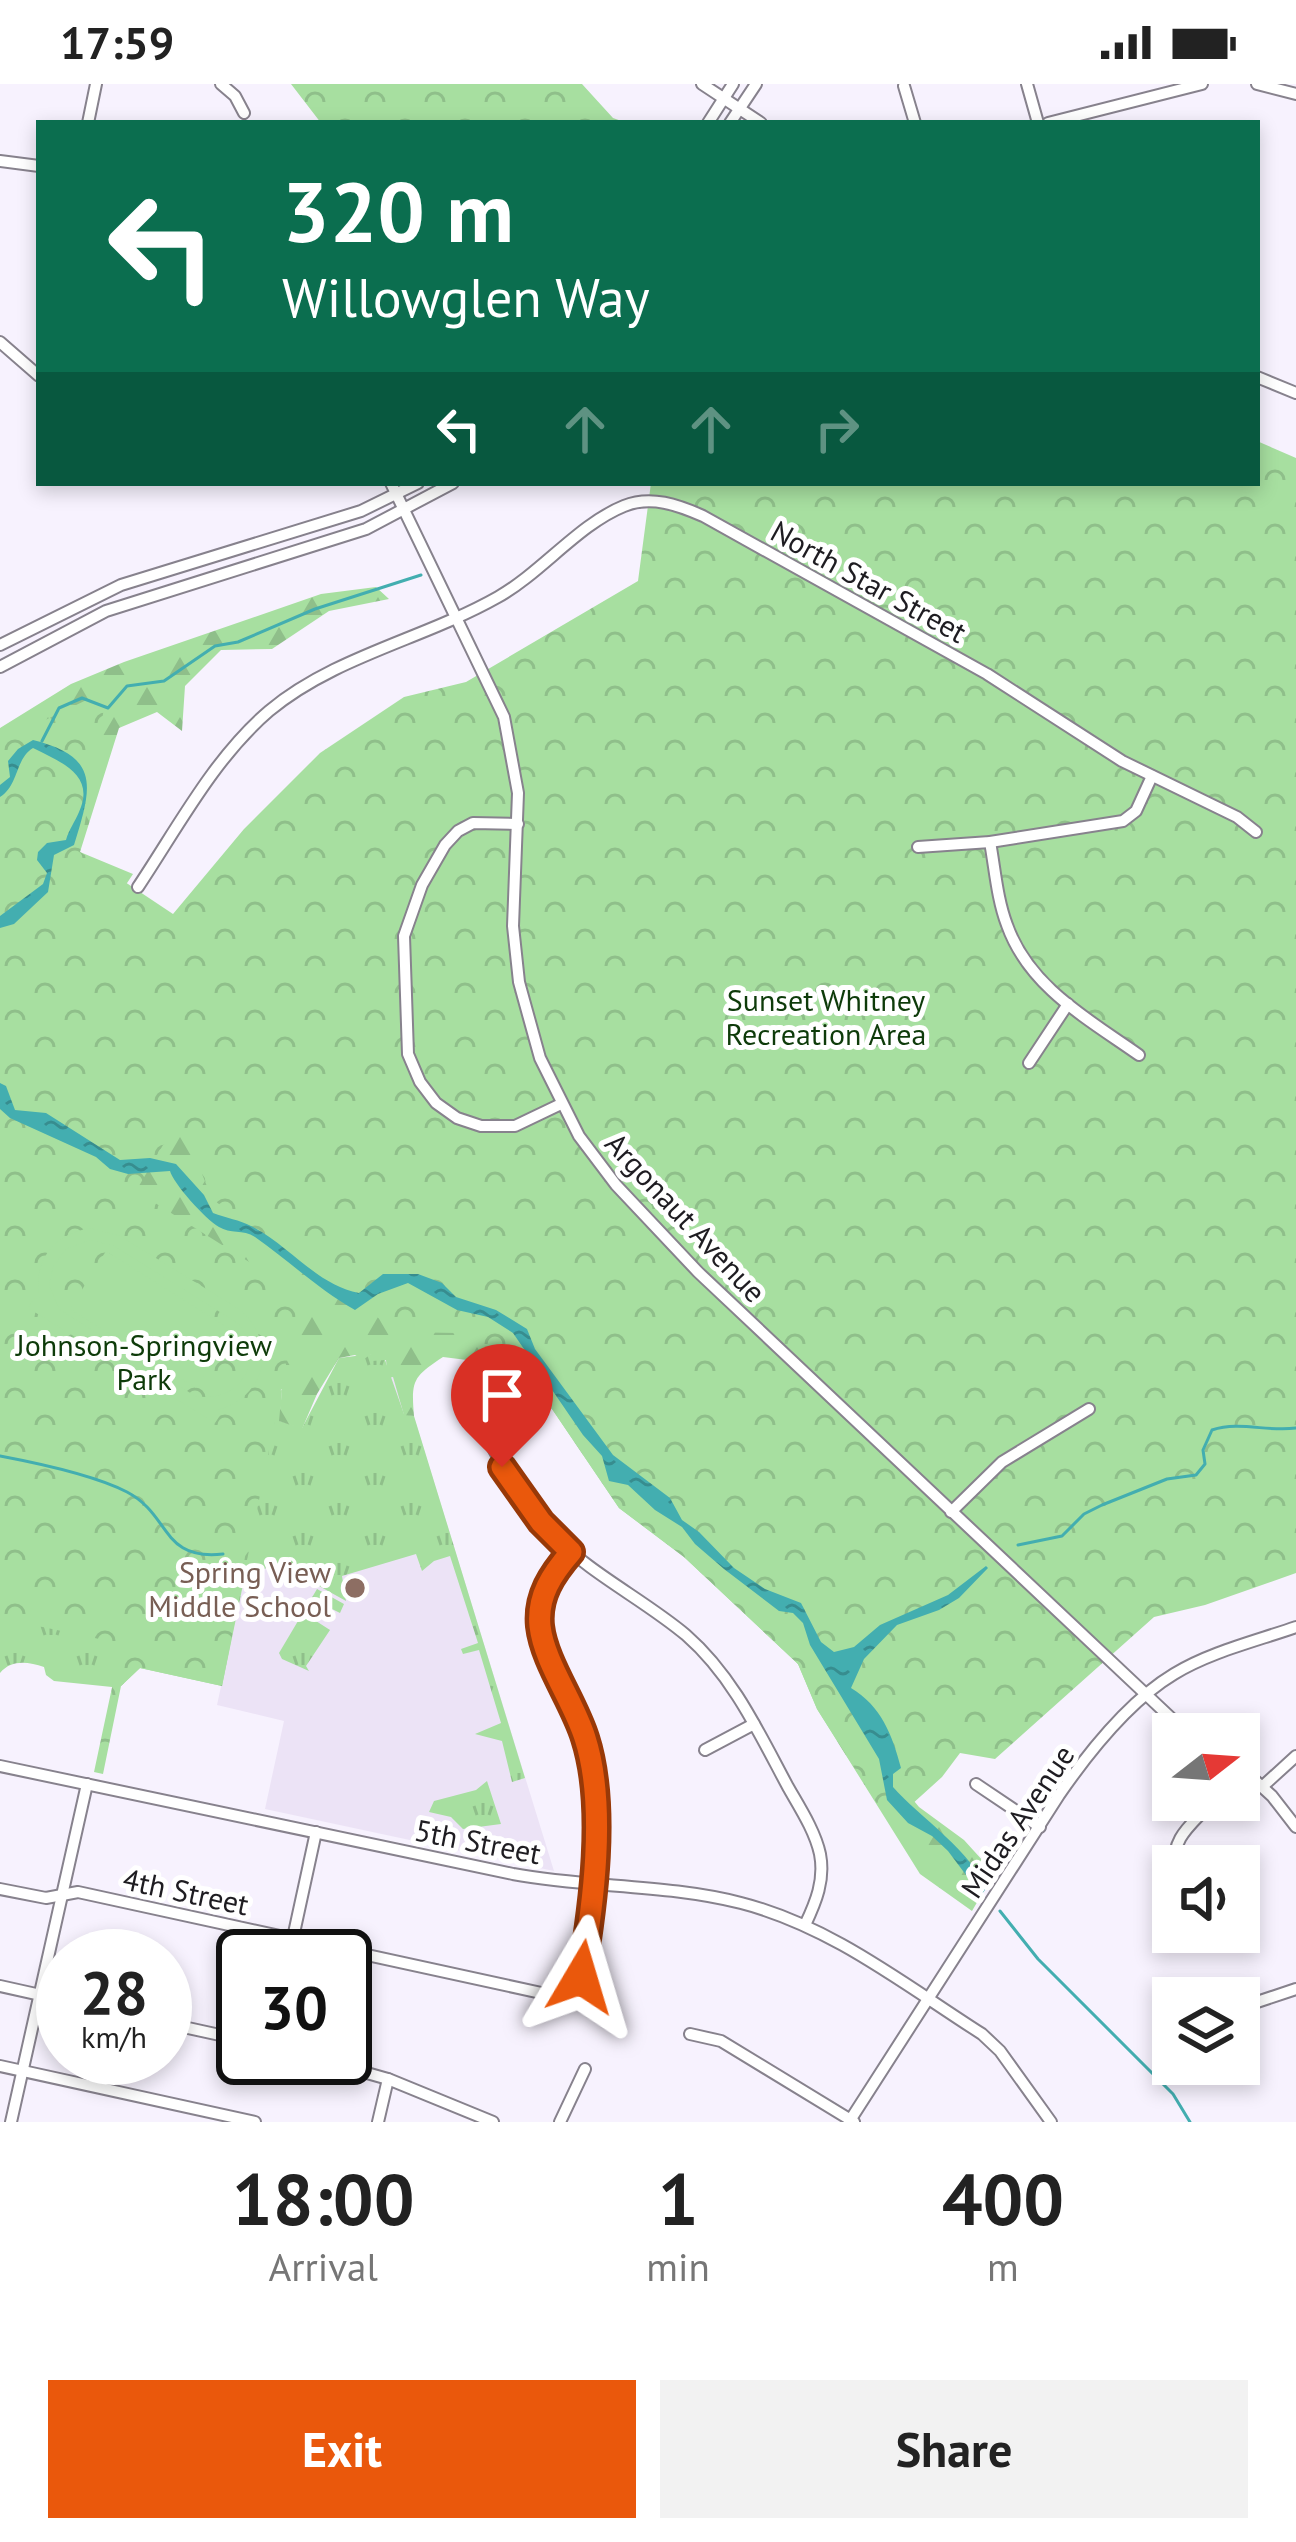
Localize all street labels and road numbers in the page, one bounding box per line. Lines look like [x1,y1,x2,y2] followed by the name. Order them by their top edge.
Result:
[764,511,974,651] street label: North Star Street
[597,1124,775,1310] street label: Argonaut Avenue
[952,1737,1082,1905] street label: Midas Avenue
[412,1810,544,1872] street label: 5th Street
[120,1859,252,1923] street label: 4th Street

